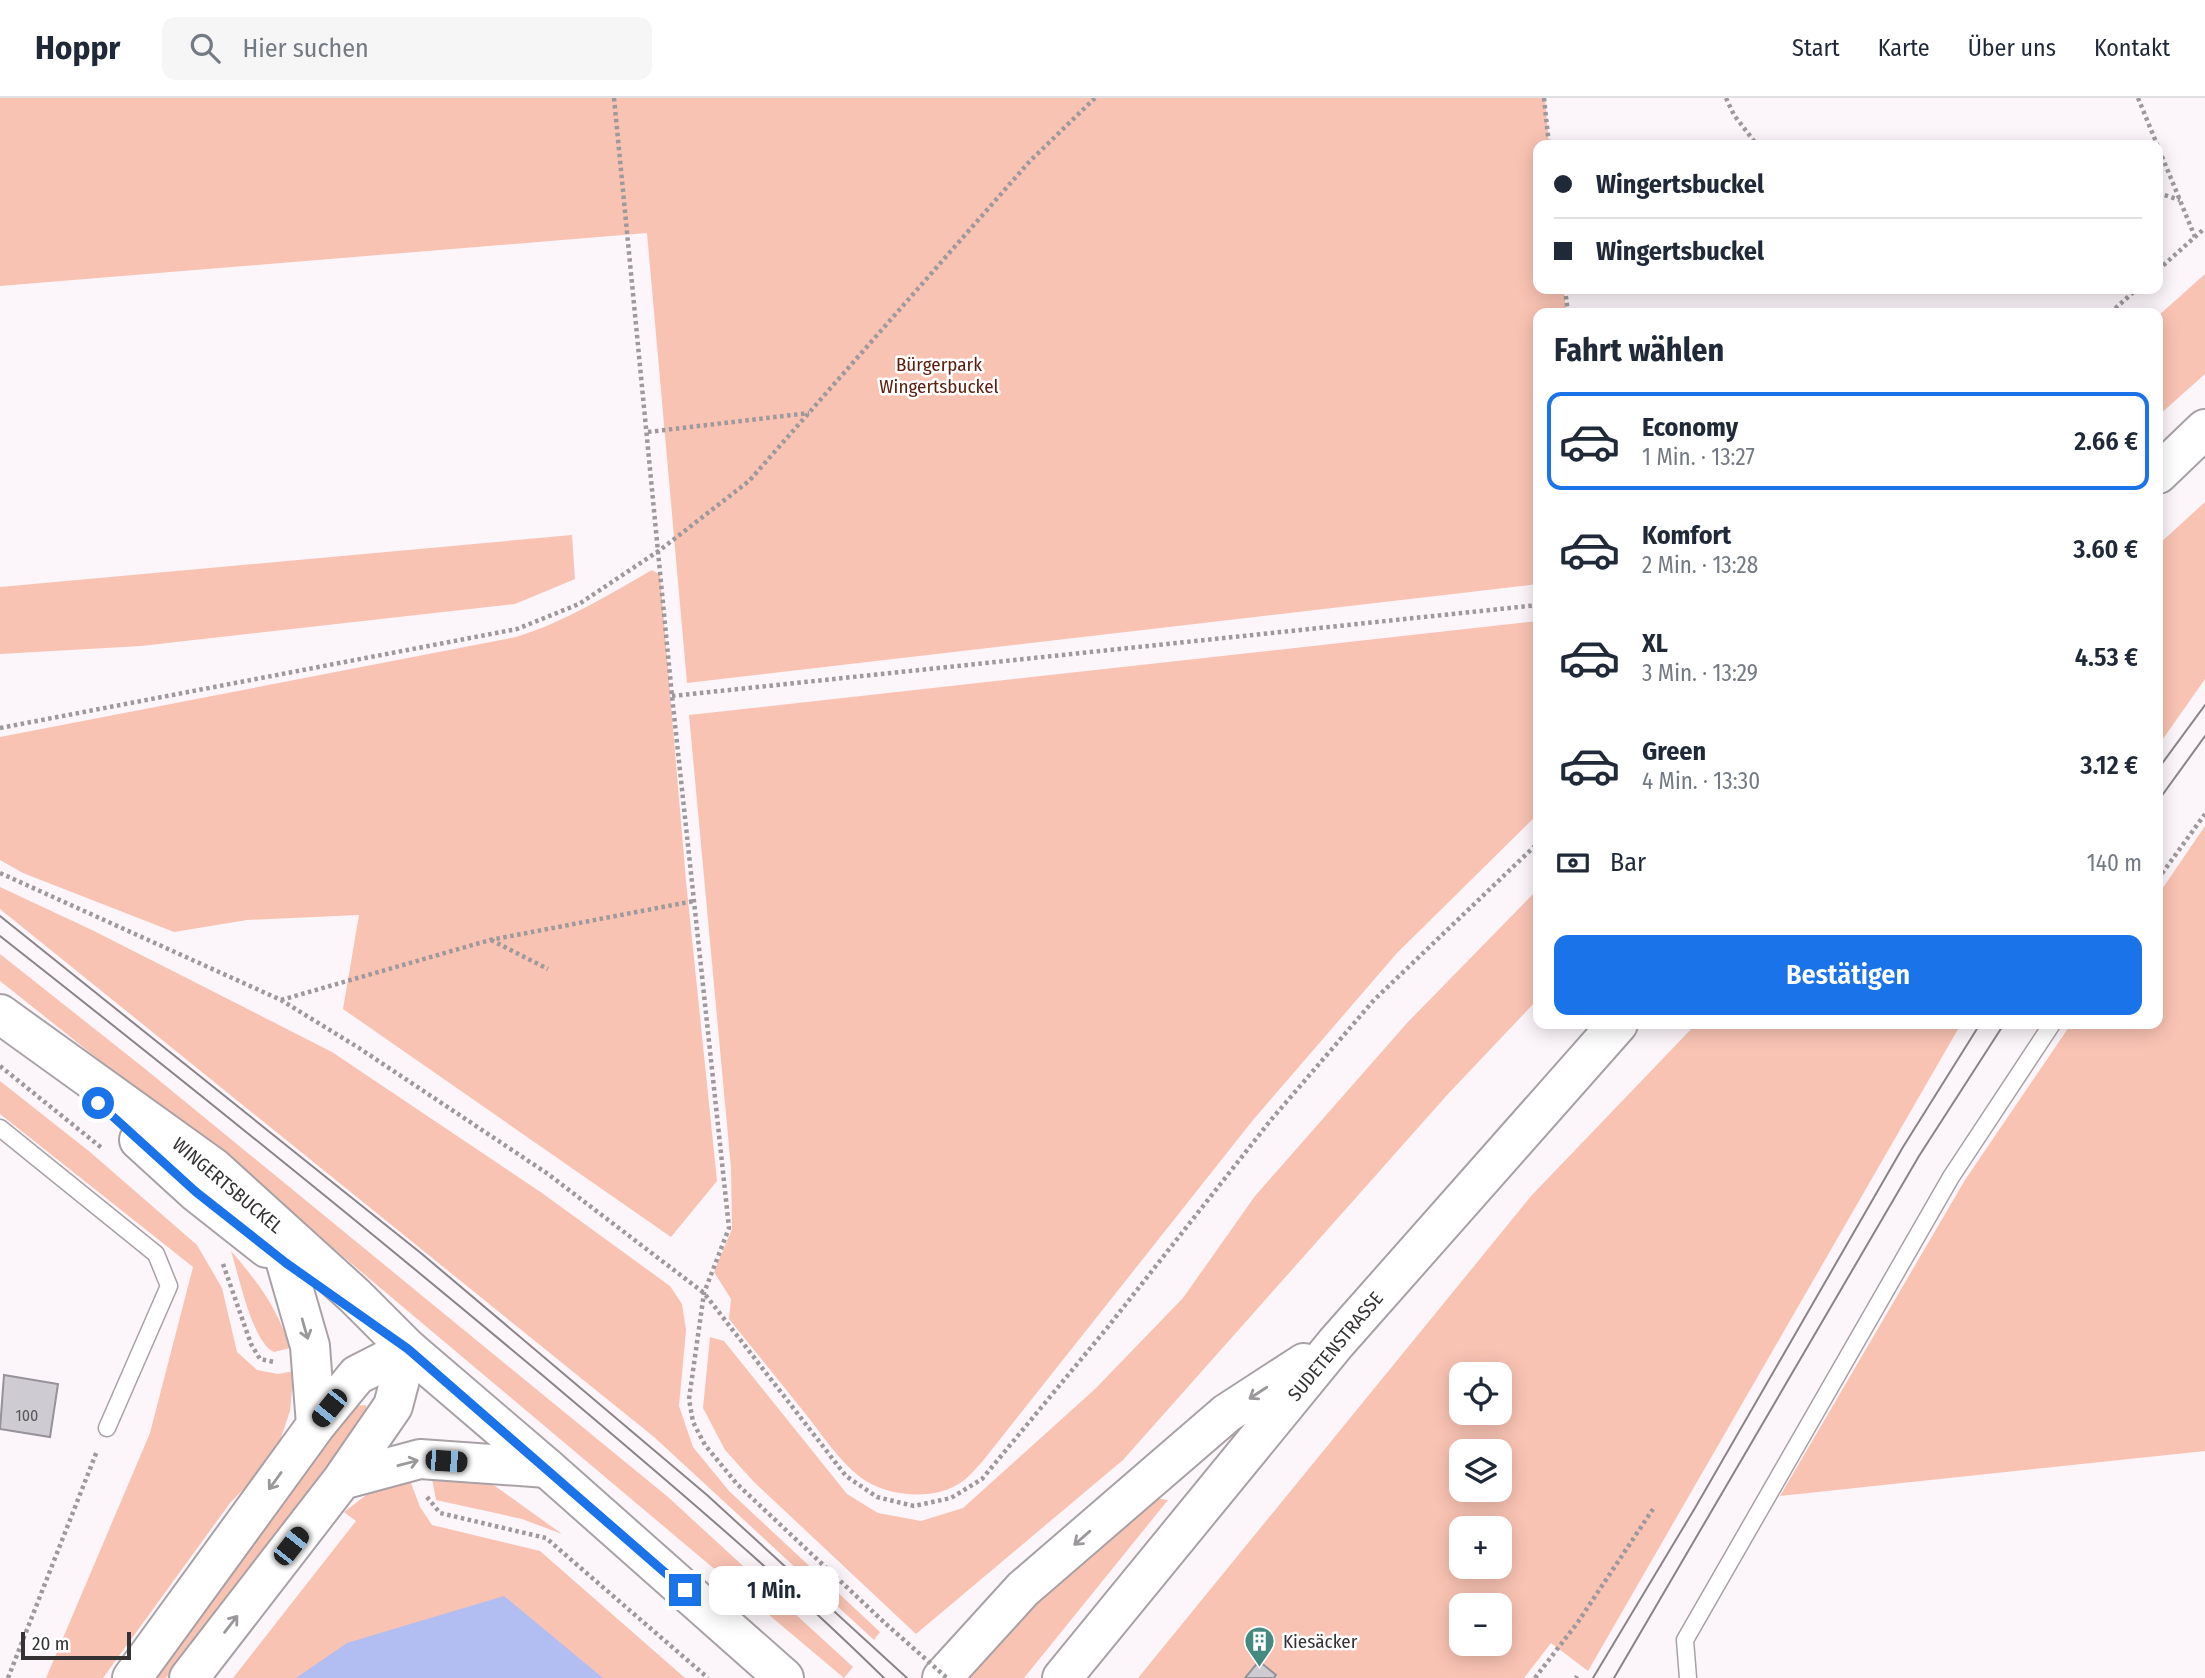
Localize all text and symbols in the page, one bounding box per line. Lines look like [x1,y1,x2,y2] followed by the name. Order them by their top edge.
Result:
[162,17,652,80] search box
[35,28,120,68] text: Hoppr
[186,29,224,67] icon: search
[242,33,369,64] text: Hier suchen
[1792,34,1840,62] text: Start
[1878,34,1930,62] text: Karte
[1968,34,2056,62] text: Über uns
[2094,34,2170,62] text: Kontakt
[1596,169,1764,200] text: Wingertsbuckel
[1596,236,1764,267] text: Wingertsbuckel
[1554,331,1724,369] text: Fahrt wählen
[879,353,999,398] park label: Bürgerpark Wingertsbuckel
[1558,410,1621,473] icon: car
[1642,412,1738,443] text: Economy
[2074,426,2138,457] text: 2.66 €
[1642,443,1755,471] text: 1 Min. · 13:27
[1558,518,1621,581] icon: car
[1642,520,1731,551] text: Komfort
[2073,534,2138,565] text: 3.60 €
[1642,551,1758,579] text: 2 Min. · 13:28
[1558,626,1621,689] icon: car
[1642,628,1668,659] text: XL
[2075,642,2138,673] text: 4.53 €
[1642,659,1758,687] text: 3 Min. · 13:29
[1558,734,1621,797] icon: car
[1642,736,1706,767] text: Green
[2080,750,2138,781] text: 3.12 €
[1642,767,1760,795] text: 4 Min. · 13:30
[1554,844,1592,882] icon: cash
[1610,847,1646,878] text: Bar
[2087,849,2142,877] text: 140 m
[1554,935,2142,1015] button: Bestätigen
[82,1087,114,1119] route start
[168,1133,288,1239] street label: WINGERTSBUCKEL
[1283,1287,1388,1406] street label: SUDETENSTRASSE
[299,1318,312,1340] one-way arrow
[1449,1362,1512,1656] map controls
[1449,1362,1512,1425] button: locate
[308,1385,351,1431] car
[1248,1387,1268,1401] one-way arrow
[16,1406,38,1425] house number: 100
[1449,1439,1512,1502] button: layers
[425,1449,468,1473] car
[397,1455,419,1468] one-way arrow
[268,1471,283,1489] one-way arrow
[1449,1516,1512,1579] button: +
[270,1523,313,1569] car
[1073,1530,1091,1546] one-way arrow
[710,1566,839,1614] callout: 1 Min.
[669,1574,701,1606] route end
[747,1576,801,1604] text: 1 Min.
[1449,1593,1512,1656] button: −
[223,1615,238,1634] one-way arrow
[1243,1624,1277,1668] building icon: Kiesäcker
[21,1629,131,1661] scale bar
[1283,1630,1358,1653] place label: Kiesäcker
[32,1632,69,1655] text: 20 m

